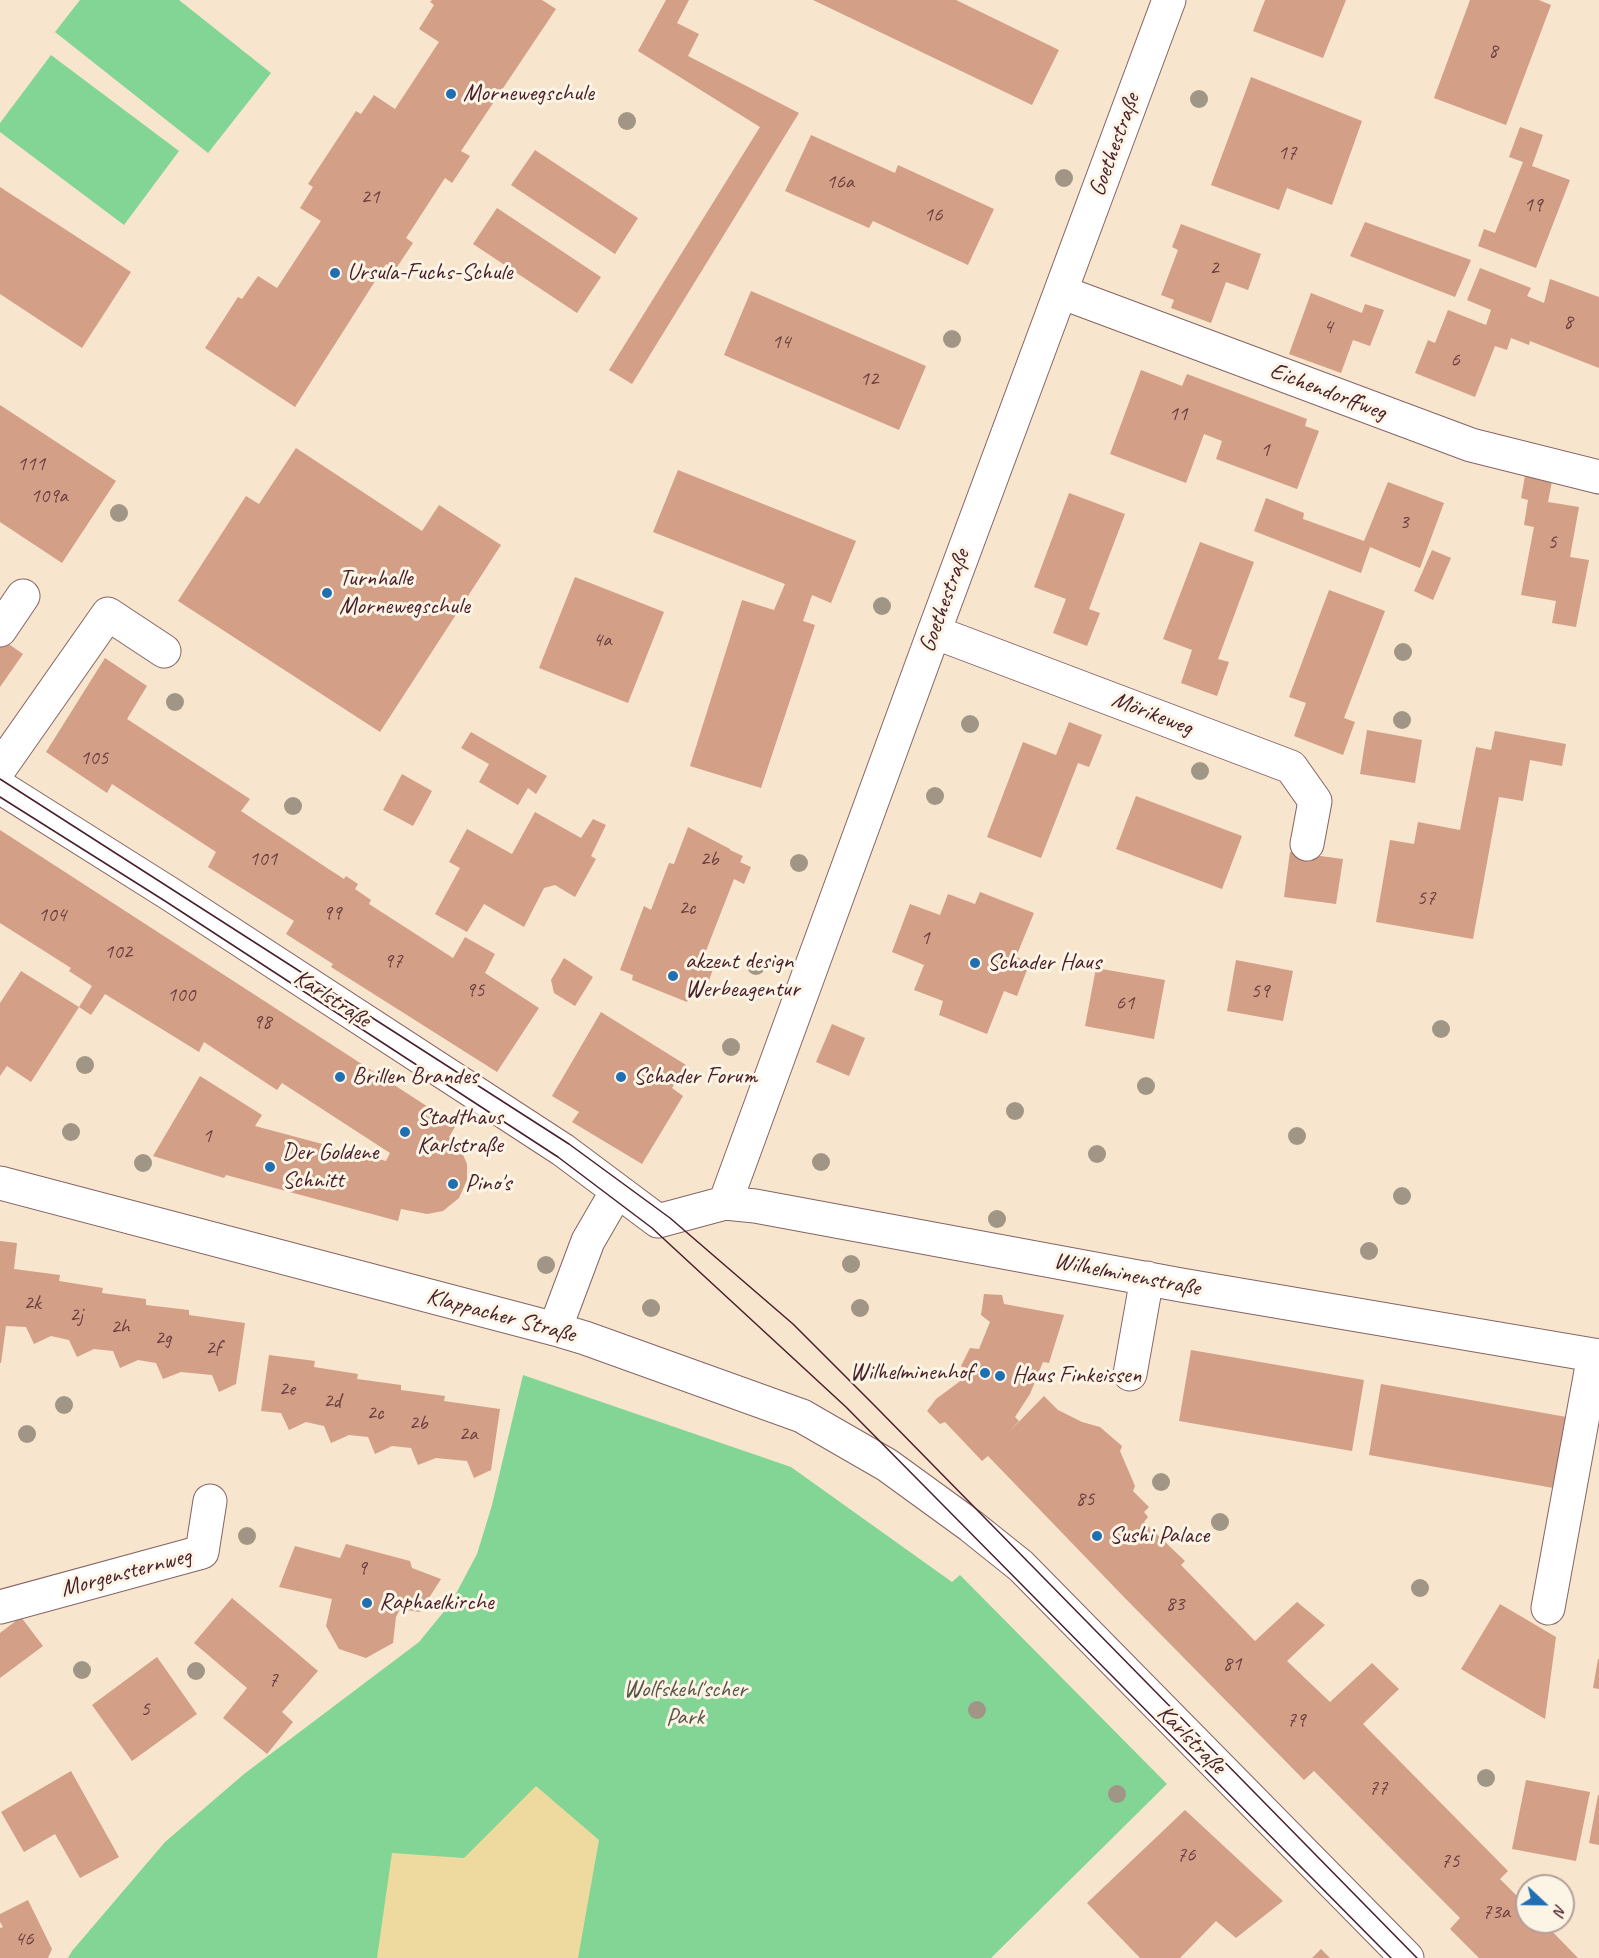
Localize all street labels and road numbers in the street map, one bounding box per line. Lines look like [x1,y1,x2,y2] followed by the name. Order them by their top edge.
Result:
[1083,90,1147,200] street label: Goethestraße
[1266,357,1390,427] street label: Eichendorffweg
[913,546,977,656] street label: Goethestraße
[1107,685,1197,743] street label: Mörikeweg
[288,964,376,1034] street label: Karlstraße
[1051,1247,1203,1303] street label: Wilhelminenstraße
[424,1282,578,1350] street label: Klappacher Straße
[58,1542,194,1604] street label: Morgensternweg
[1150,1699,1232,1781] street label: Karlstraße

